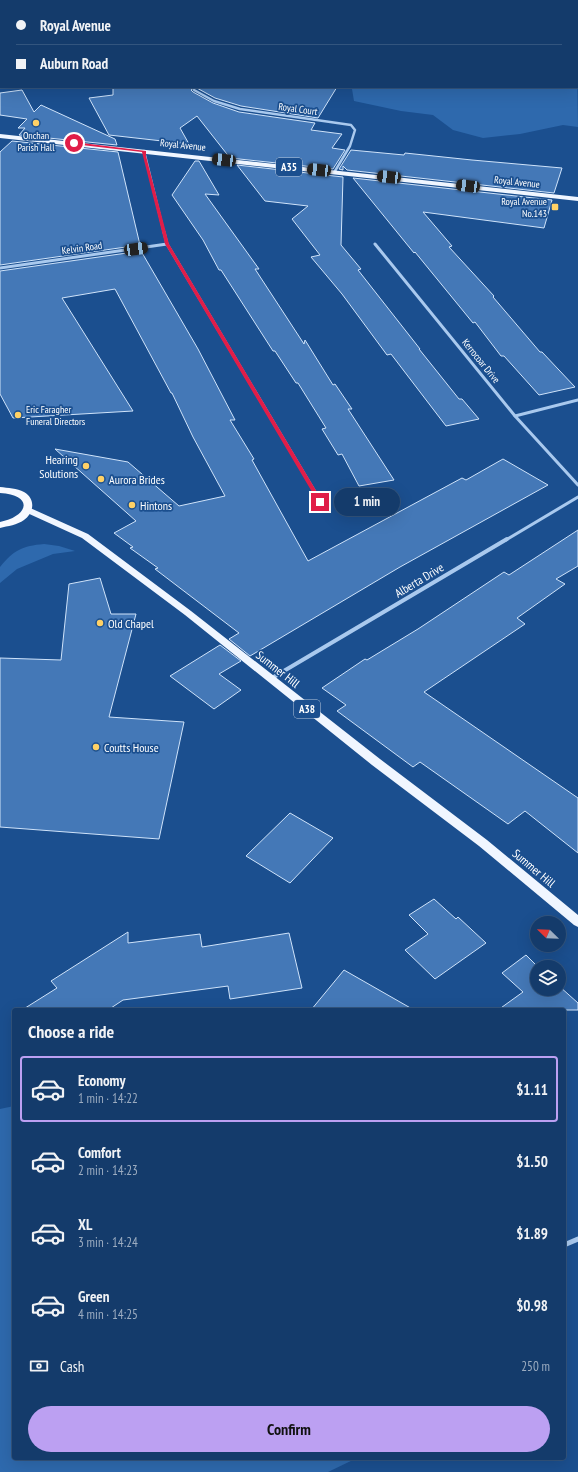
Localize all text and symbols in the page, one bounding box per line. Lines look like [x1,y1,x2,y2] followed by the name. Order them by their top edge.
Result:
[40,16,111,35] text: Royal Avenue
[40,54,108,73] text: Auburn Road
[278,100,319,118] street label: Royal Court
[31,118,41,128] marker: Onchan Parish Hall
[17,129,55,154] place label: Onchan Parish Hall
[65,134,83,152] route start
[160,136,206,154] street label: Royal Avenue
[211,153,237,167] car
[276,158,302,176] road number: A35
[306,163,332,177] car
[376,170,402,184] car
[494,173,540,191] street label: Royal Avenue
[455,179,481,193] car
[501,195,547,220] place label: Royal Avenue No.143
[550,202,560,212] marker: Royal Avenue No.143
[61,239,103,257] street label: Kelvin Road
[123,241,149,257] car
[459,336,503,386] street label: Kerrocoar Drive
[26,403,86,428] place label: Eric Faragher Funeral Directors
[13,410,23,420] marker: Eric Faragher Funeral Directors
[39,452,78,481] place label: Hearing Solutions
[81,461,91,471] marker: Hearing Solutions
[109,472,165,487] place label: Aurora Brides
[96,474,106,484] marker: Aurora Brides
[334,488,400,516] callout: 1 min
[311,493,329,511] route end
[354,493,380,510] text: 1 min
[140,498,172,513] place label: Hintons
[127,500,137,510] marker: Hintons
[392,559,446,601] street label: Alberta Drive
[108,616,154,631] place label: Old Chapel
[95,618,105,628] marker: Old Chapel
[253,647,303,691] street label: Summer Hill
[294,700,320,718] road number: A38
[104,740,159,755] place label: Coutts House
[91,742,101,752] marker: Coutts House
[509,846,559,890] street label: Summer Hill
[530,916,566,952] north arrow
[530,916,566,996] map controls
[530,960,566,996] button: layers
[28,1020,114,1043] text: Choose a ride
[30,1071,66,1107] icon: car
[78,1071,126,1090] text: Economy
[516,1080,548,1099] text: $1.11
[78,1090,138,1107] text: 1 min · 14:22
[30,1143,66,1179] icon: car
[78,1143,121,1162] text: Comfort
[516,1152,548,1171] text: $1.50
[78,1162,138,1179] text: 2 min · 14:23
[30,1215,66,1251] icon: car
[78,1215,92,1234] text: XL
[516,1224,548,1243] text: $1.89
[78,1234,138,1251] text: 3 min · 14:24
[30,1287,66,1323] icon: car
[78,1287,110,1306] text: Green
[516,1296,548,1315] text: $0.98
[78,1306,138,1323] text: 4 min · 14:25
[28,1355,50,1377] icon: cash
[60,1357,84,1376] text: Cash
[521,1358,550,1375] text: 250 m
[28,1406,550,1452] button: Confirm

